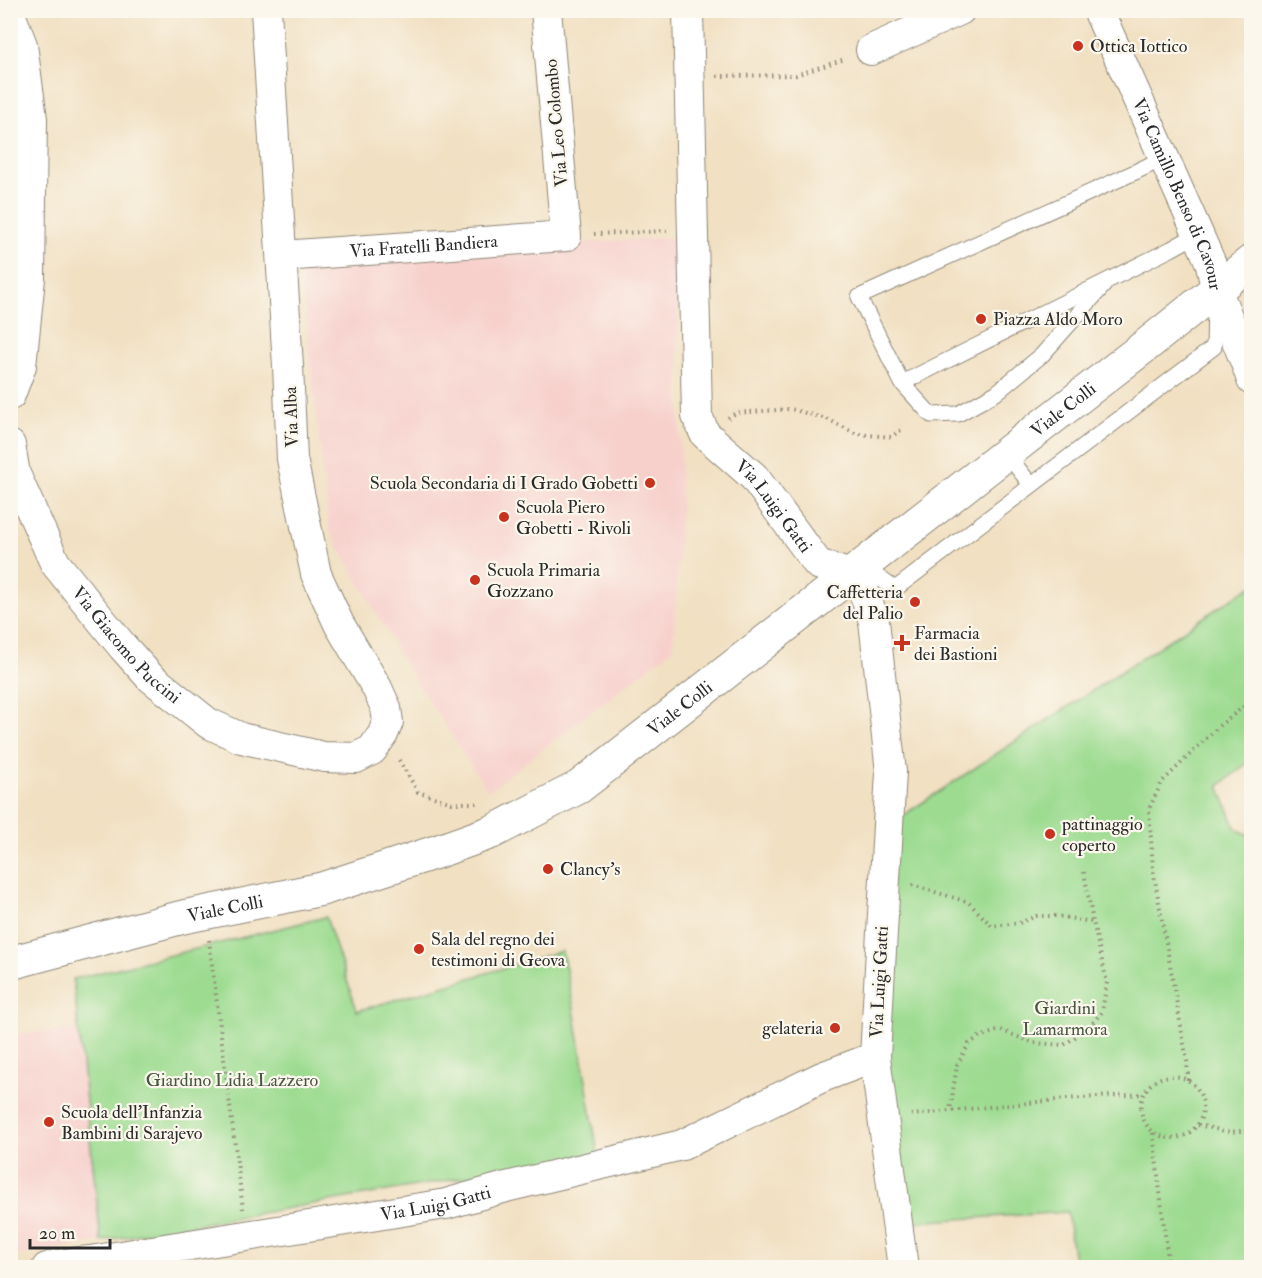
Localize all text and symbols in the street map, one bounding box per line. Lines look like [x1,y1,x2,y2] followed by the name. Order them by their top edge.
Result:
[1090,35,1188,58] place label: Ottica Iottico
[1071,39,1085,53] marker: Ottica Iottico
[539,58,574,188] street label: Via Leo Colombo
[1127,95,1227,293] street label: Via Camillo Benso di Cavour
[349,230,499,263] street label: Via Fratelli Bandiera
[993,308,1123,331] place label: Piazza Aldo Moro
[974,312,988,326] marker: Piazza Aldo Moro
[1026,377,1101,442] street label: Viale Colli
[279,386,304,448] street label: Via Alba
[730,455,817,558] street label: Via Luigi Gatti
[370,472,638,495] place label: Scuola Secondaria di I Grado Gobetti
[643,476,657,490] marker: Scuola Secondaria di I Grado Gobetti
[516,496,631,540] place label: Scuola Piero Gobetti - Rivoli
[497,510,511,524] marker: Scuola Piero Gobetti - Rivoli
[487,559,601,603] place label: Scuola Primaria Gozzano
[468,573,482,587] marker: Scuola Primaria Gozzano
[827,581,904,625] place label: Caffetteria del Palio
[67,582,186,709] street label: Via Giacomo Puccini
[908,595,922,609] marker: Caffetteria del Palio
[914,622,998,666] place label: Farmacia dei Bastioni
[895,636,909,650] marker: Farmacia dei Bastioni
[643,676,718,741] street label: Viale Colli
[1061,813,1143,857] place label: pattinaggio coperto
[1043,827,1057,841] marker: pattinaggio coperto
[560,858,620,881] place label: Clancy's
[541,862,555,876] marker: Clancy's
[185,890,265,928] street label: Viale Colli
[865,925,894,1039] street label: Via Luigi Gatti
[431,928,566,972] place label: Sala del regno dei testimoni di Geova
[412,942,426,956] marker: Sala del regno dei testimoni di Geova
[1022,997,1108,1041] park label: Giardini Lamarmora
[762,1017,824,1040] place label: gelateria
[828,1021,842,1035] marker: gelateria
[146,1069,319,1092] park label: Giardino Lidia Lazzero
[61,1101,203,1145] place label: Scuola dell'Infanzia Bambini di Sarajevo
[42,1115,56,1129] marker: Scuola dell'Infanzia Bambini di Sarajevo
[379,1181,494,1226] street label: Via Luigi Gatti
[30,1212,110,1250] scale bar
[39,1222,75,1245] text: 20 m

